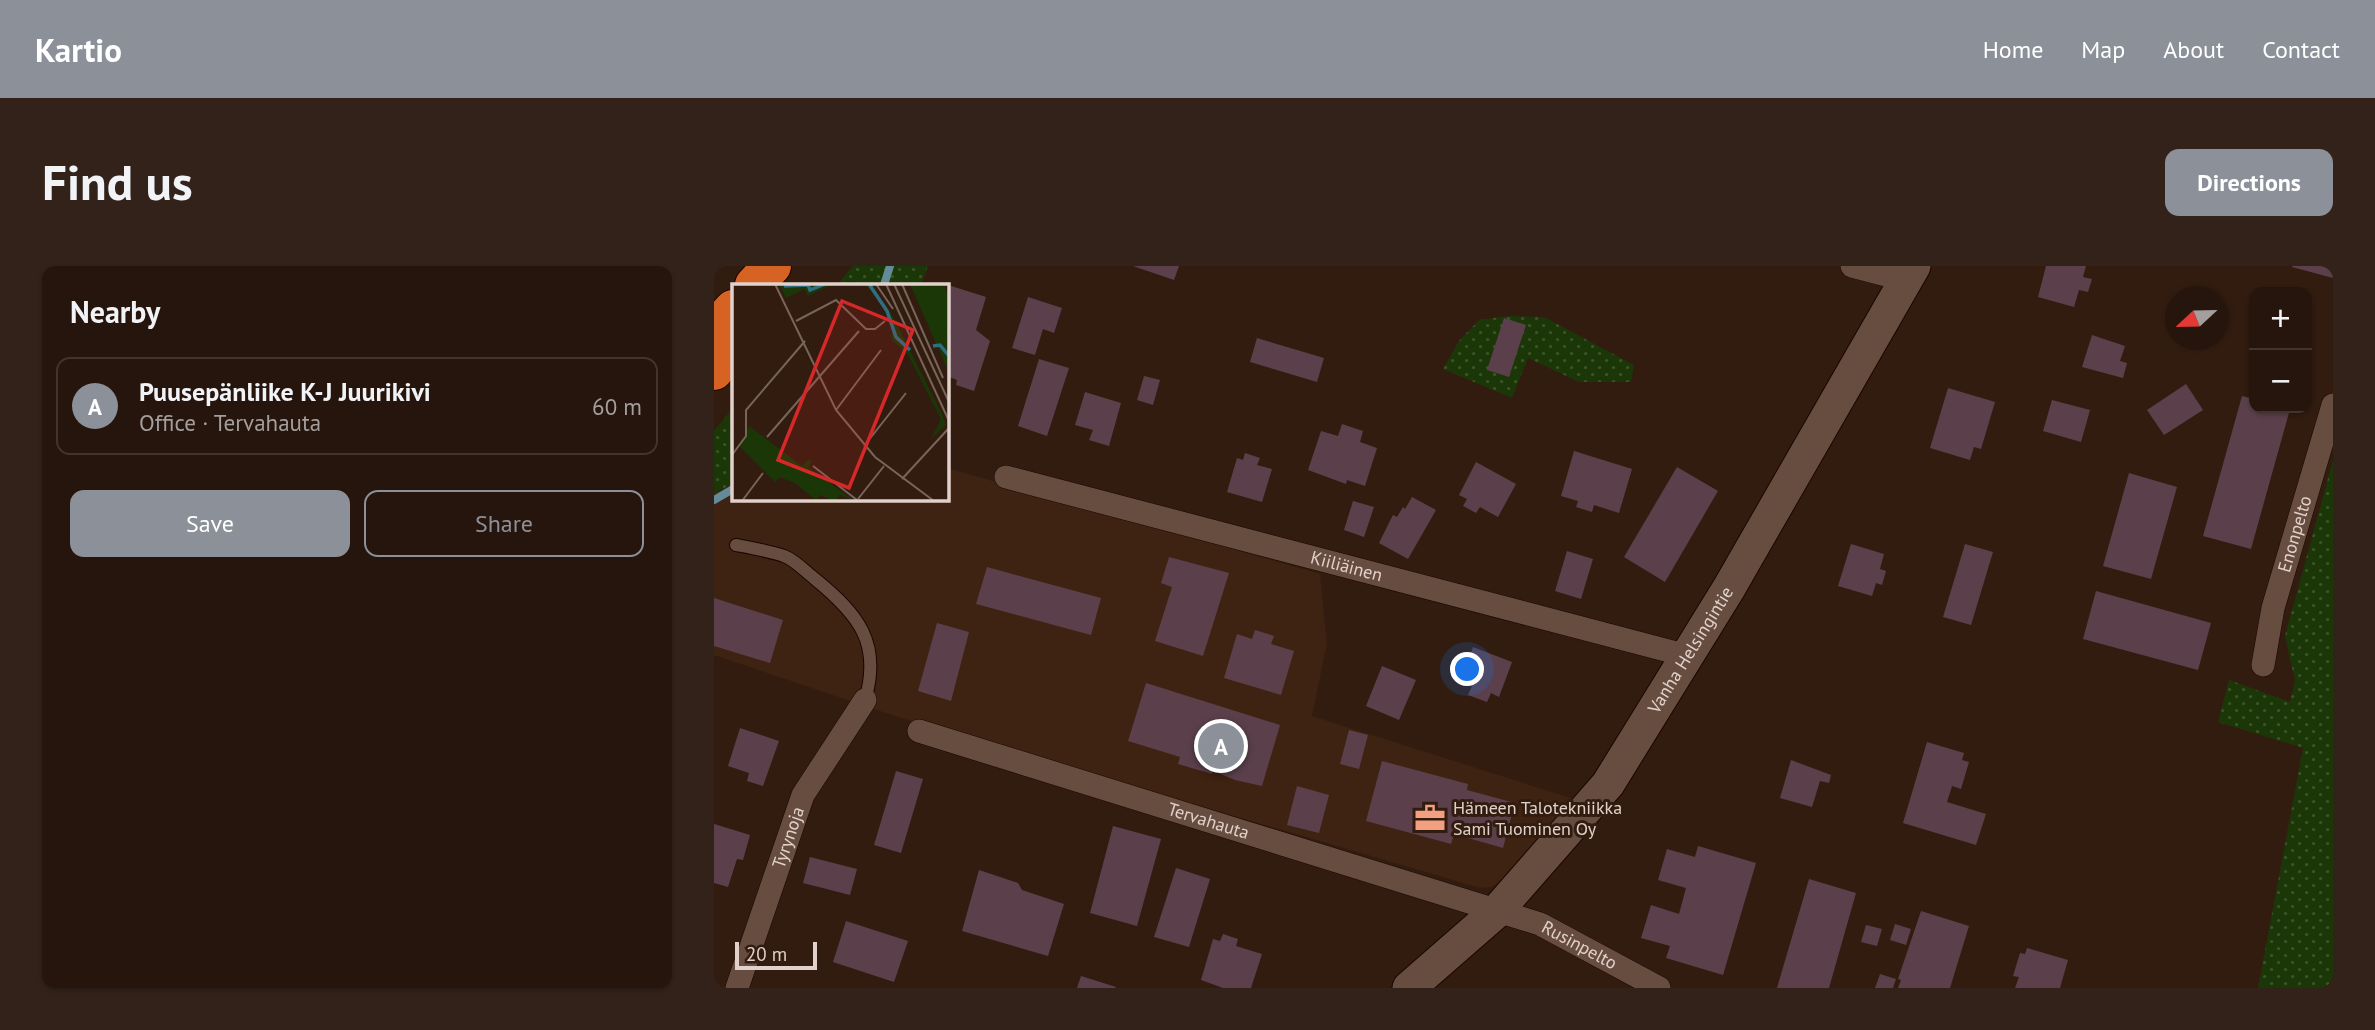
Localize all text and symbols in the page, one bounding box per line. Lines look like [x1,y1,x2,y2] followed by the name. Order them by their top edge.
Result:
[35,28,122,71] text: Kartio
[1983,34,2043,65] text: Home
[2081,34,2125,65] text: Map
[2163,34,2224,65] text: About
[2262,34,2340,65] text: Contact
[2165,149,2333,216] button: Directions
[42,150,193,214] text: Find us
[732,284,948,500] inset map
[2165,287,2228,350] north arrow
[2249,287,2312,413] map controls
[2249,287,2312,350] button: +
[70,292,160,331] text: Nearby
[2249,350,2312,413] button: −
[139,375,431,408] text: Puusepänliike K-J Juurikivi
[88,392,102,421] text: A
[592,392,642,421] text: 60 m
[139,408,321,437] text: Office · Tervahauta
[70,490,350,557] button: Save
[364,490,644,557] button: Share
[2272,493,2317,575] street label: Enonpelto
[1308,545,1385,586] street label: Kiiliäinen
[1642,582,1738,718] street label: Vanha Helsingintie
[1450,652,1484,686] your location
[1198,720,1244,772] pin: A
[1453,796,1622,840] place label: Hämeen Talotekniikka Sami Tuominen Oy
[1165,797,1252,844] street label: Tervahauta
[1413,801,1447,835] office icon: Hämeen Talotekniikka Sami Tuominen Oy
[767,803,809,871] street label: Tyrynoja
[1538,915,1621,974] street label: Rusinpelto
[735,939,817,971] scale bar
[746,942,787,966] text: 20 m

